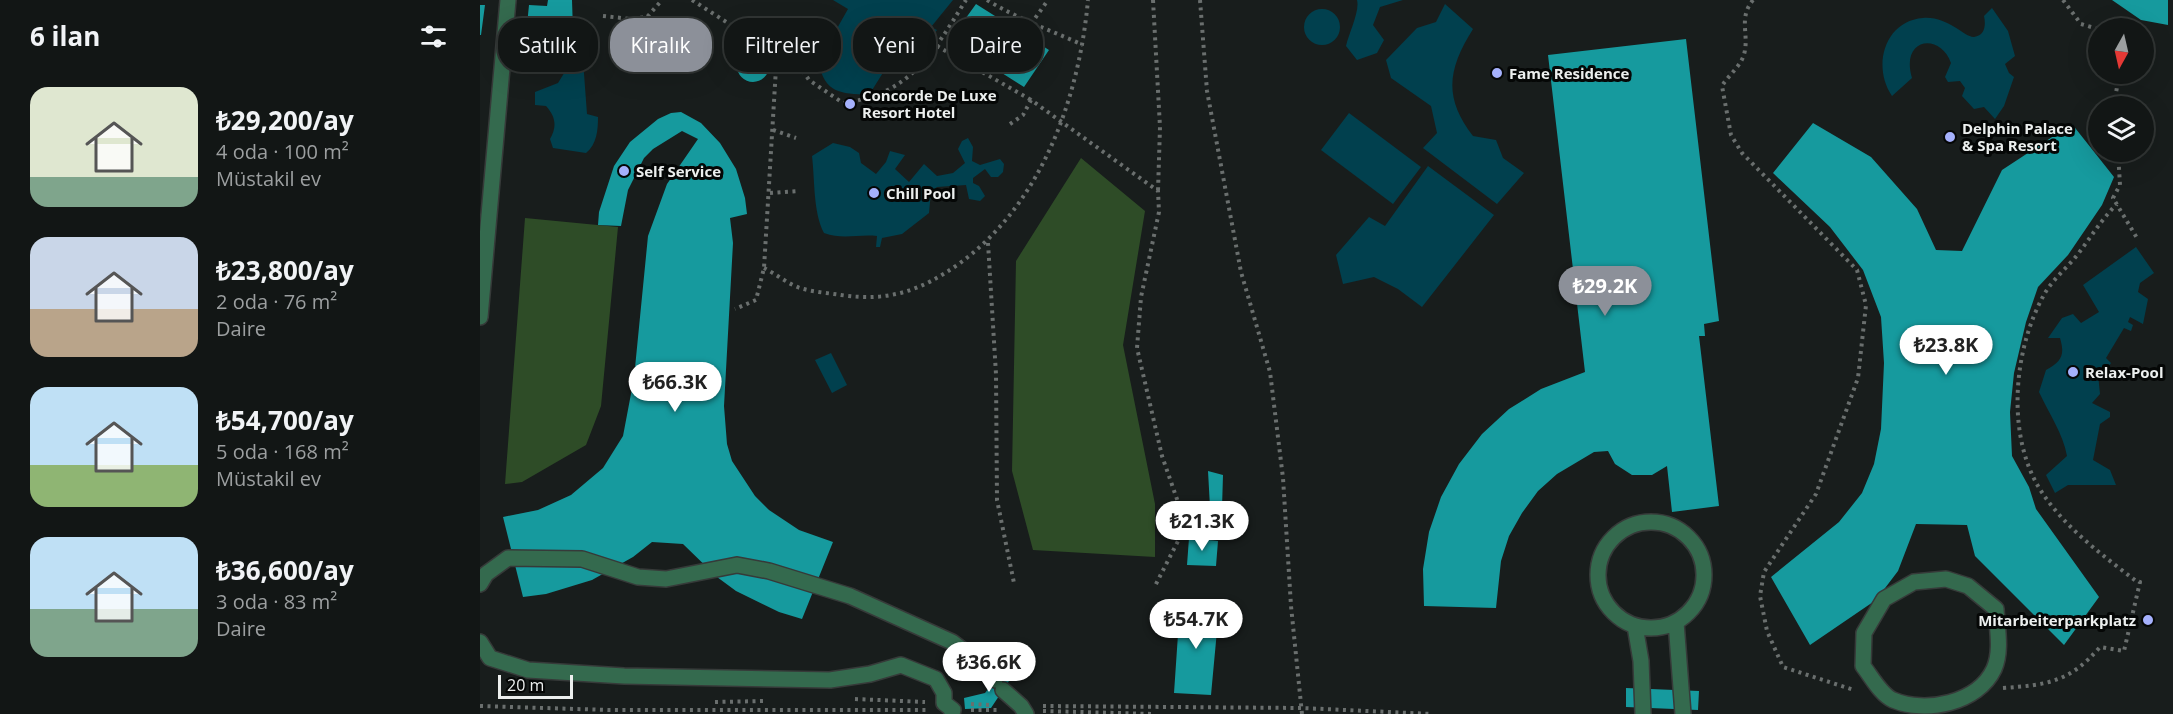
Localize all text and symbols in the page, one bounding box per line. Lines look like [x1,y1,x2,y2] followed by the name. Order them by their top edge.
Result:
[30,18,100,54] text: 6 ilan
[498,18,598,72] chip: Satılık
[610,18,712,72] chip: Kiralık
[724,18,841,72] chip: Filtreler
[853,18,936,72] chip: Yeni
[948,18,1043,72] chip: Daire
[2088,18,2154,84] north arrow
[2088,18,2154,162] map controls
[417,20,450,53] icon: filters
[1509,63,1630,83] place label: Fame Residence
[1490,66,1504,80] marker: Fame Residence
[862,85,997,122] place label: Concorde De Luxe Resort Hotel
[2088,96,2154,162] button: layers
[843,97,857,111] marker: Concorde De Luxe Resort Hotel
[216,102,354,138] text: ₺29,200/ay
[78,111,150,183] icon: home
[1962,118,2073,155] place label: Delphin Palace & Spa Resort
[1943,130,1957,144] marker: Delphin Palace & Spa Resort
[216,138,349,165] text: 4 oda · 100 m²
[636,161,721,181] place label: Self Service
[617,164,631,178] marker: Self Service
[216,165,321,192] text: Müstakil ev
[886,183,956,203] place label: Chill Pool
[867,186,881,200] marker: Chill Pool
[216,252,354,288] text: ₺23,800/ay
[78,261,150,333] icon: home
[1556,266,1654,317] pin: ₺29.2K
[1573,272,1637,299] text: ₺29.2K
[216,288,337,315] text: 2 oda · 76 m²
[216,315,266,342] text: Daire
[1897,325,1995,376] pin: ₺23.8K
[1914,331,1978,358] text: ₺23.8K
[626,362,724,413] pin: ₺66.3K
[2085,362,2163,382] place label: Relax-Pool
[2066,365,2080,379] marker: Relax-Pool
[643,368,707,395] text: ₺66.3K
[216,402,354,438] text: ₺54,700/ay
[78,411,150,483] icon: home
[216,438,349,465] text: 5 oda · 168 m²
[216,465,321,492] text: Müstakil ev
[1153,501,1251,552] pin: ₺21.3K
[1170,507,1234,534] text: ₺21.3K
[216,552,354,588] text: ₺36,600/ay
[78,561,150,633] icon: home
[216,588,337,615] text: 3 oda · 83 m²
[1147,599,1245,650] pin: ₺54.7K
[1164,605,1228,632] text: ₺54.7K
[1978,610,2136,630] place label: Mitarbeiterparkplatz
[2141,613,2155,627] marker: Mitarbeiterparkplatz
[216,615,266,642] text: Daire
[940,642,1038,693] pin: ₺36.6K
[957,648,1021,675] text: ₺36.6K
[498,672,573,700] scale bar
[507,674,544,696] text: 20 m

